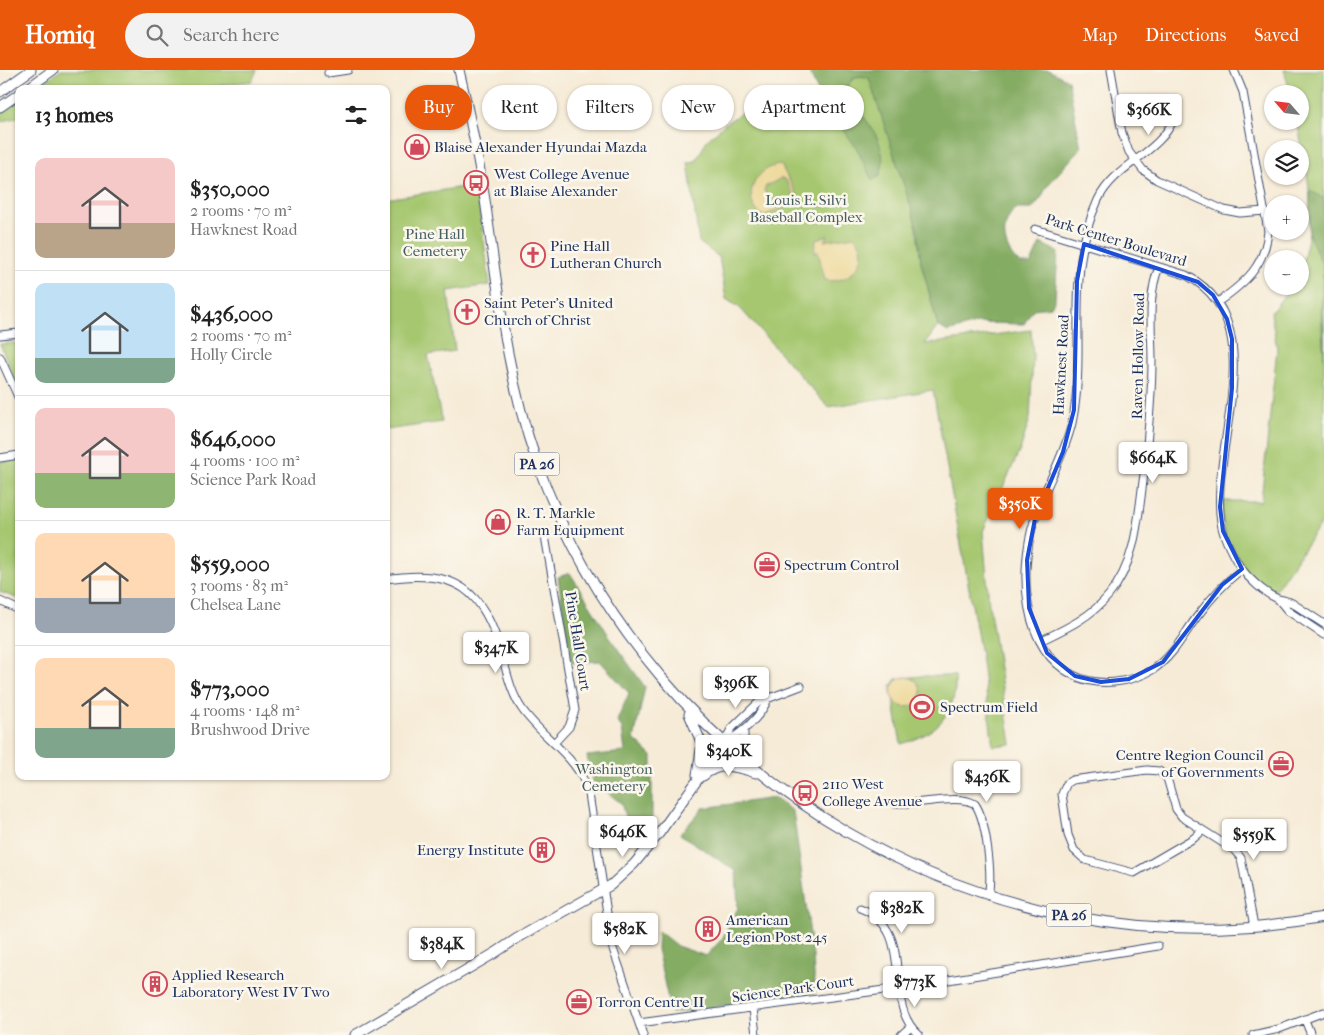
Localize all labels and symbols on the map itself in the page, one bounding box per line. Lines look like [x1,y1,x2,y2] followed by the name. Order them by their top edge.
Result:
[1264,85,1309,130] north arrow
[1114,93,1184,136] pin: $366K
[404,134,430,160] shop icon: Blaise Alexander Hyundai Mazda
[434,138,648,156] place label: Blaise Alexander Hyundai Mazda
[493,165,630,200] place label: West College Avenue at Blaise Alexander
[463,170,489,196] bus stop icon: West College Avenue at Blaise Alexander
[749,191,863,226] park label: Louis E. Silvi Baseball Complex
[1043,210,1190,270] street label: Park Center Boulevard
[403,225,468,260] park label: Pine Hall Cemetery
[550,237,663,272] place label: Pine Hall Lutheran Church
[520,242,546,268] church icon: Pine Hall Lutheran Church
[1128,292,1148,420] street label: Raven Hollow Road
[484,294,614,329] place label: Saint Peter's United Church of Christ
[454,299,480,325] church icon: Saint Peter's United Church of Christ
[1049,313,1073,416] street label: Hawknest Road
[1118,442,1188,484] pin: $664K
[514,452,560,476] road number: PA 26
[985,488,1055,530] pin: $350K
[516,504,625,539] place label: R. T. Markle Farm Equipment
[485,509,511,535] shop icon: R. T. Markle Farm Equipment
[754,552,780,578] office icon: Spectrum Control
[784,556,899,574] place label: Spectrum Control
[561,590,595,693] street label: Pine Hall Court
[461,632,531,674] pin: $347K
[701,666,771,709] pin: $396K
[909,694,935,720] sports icon: Spectrum Field
[940,698,1039,716] place label: Spectrum Field
[694,734,764,777] pin: $340K
[1116,746,1264,781] place label: Centre Region Council of Governments
[1268,751,1294,777] office icon: Centre Region Council of Governments
[574,760,653,795] park label: Washington Cemetery
[952,760,1022,803] pin: $436K
[822,775,923,810] place label: 2110 West College Avenue
[792,780,818,806] bus stop icon: 2110 West College Avenue
[588,816,658,858] pin: $646K
[1219,818,1289,861] pin: $559K
[529,837,555,863] building icon: Energy Institute
[417,841,525,859] place label: Energy Institute
[867,892,937,934] pin: $382K
[1046,904,1092,926] road number: PA 26
[725,911,827,946] place label: American Legion Post 245
[590,912,660,955] pin: $582K
[695,916,721,942] building icon: American Legion Post 245
[407,928,477,970] pin: $384K
[171,966,330,1001] place label: Applied Research Laboratory West IV Two
[880,966,950,1008] pin: $773K
[142,971,168,997] building icon: Applied Research Laboratory West IV Two
[731,971,856,1006] street label: Science Park Court
[566,989,592,1015] office icon: Torron Centre II
[596,993,705,1011] place label: Torron Centre II

